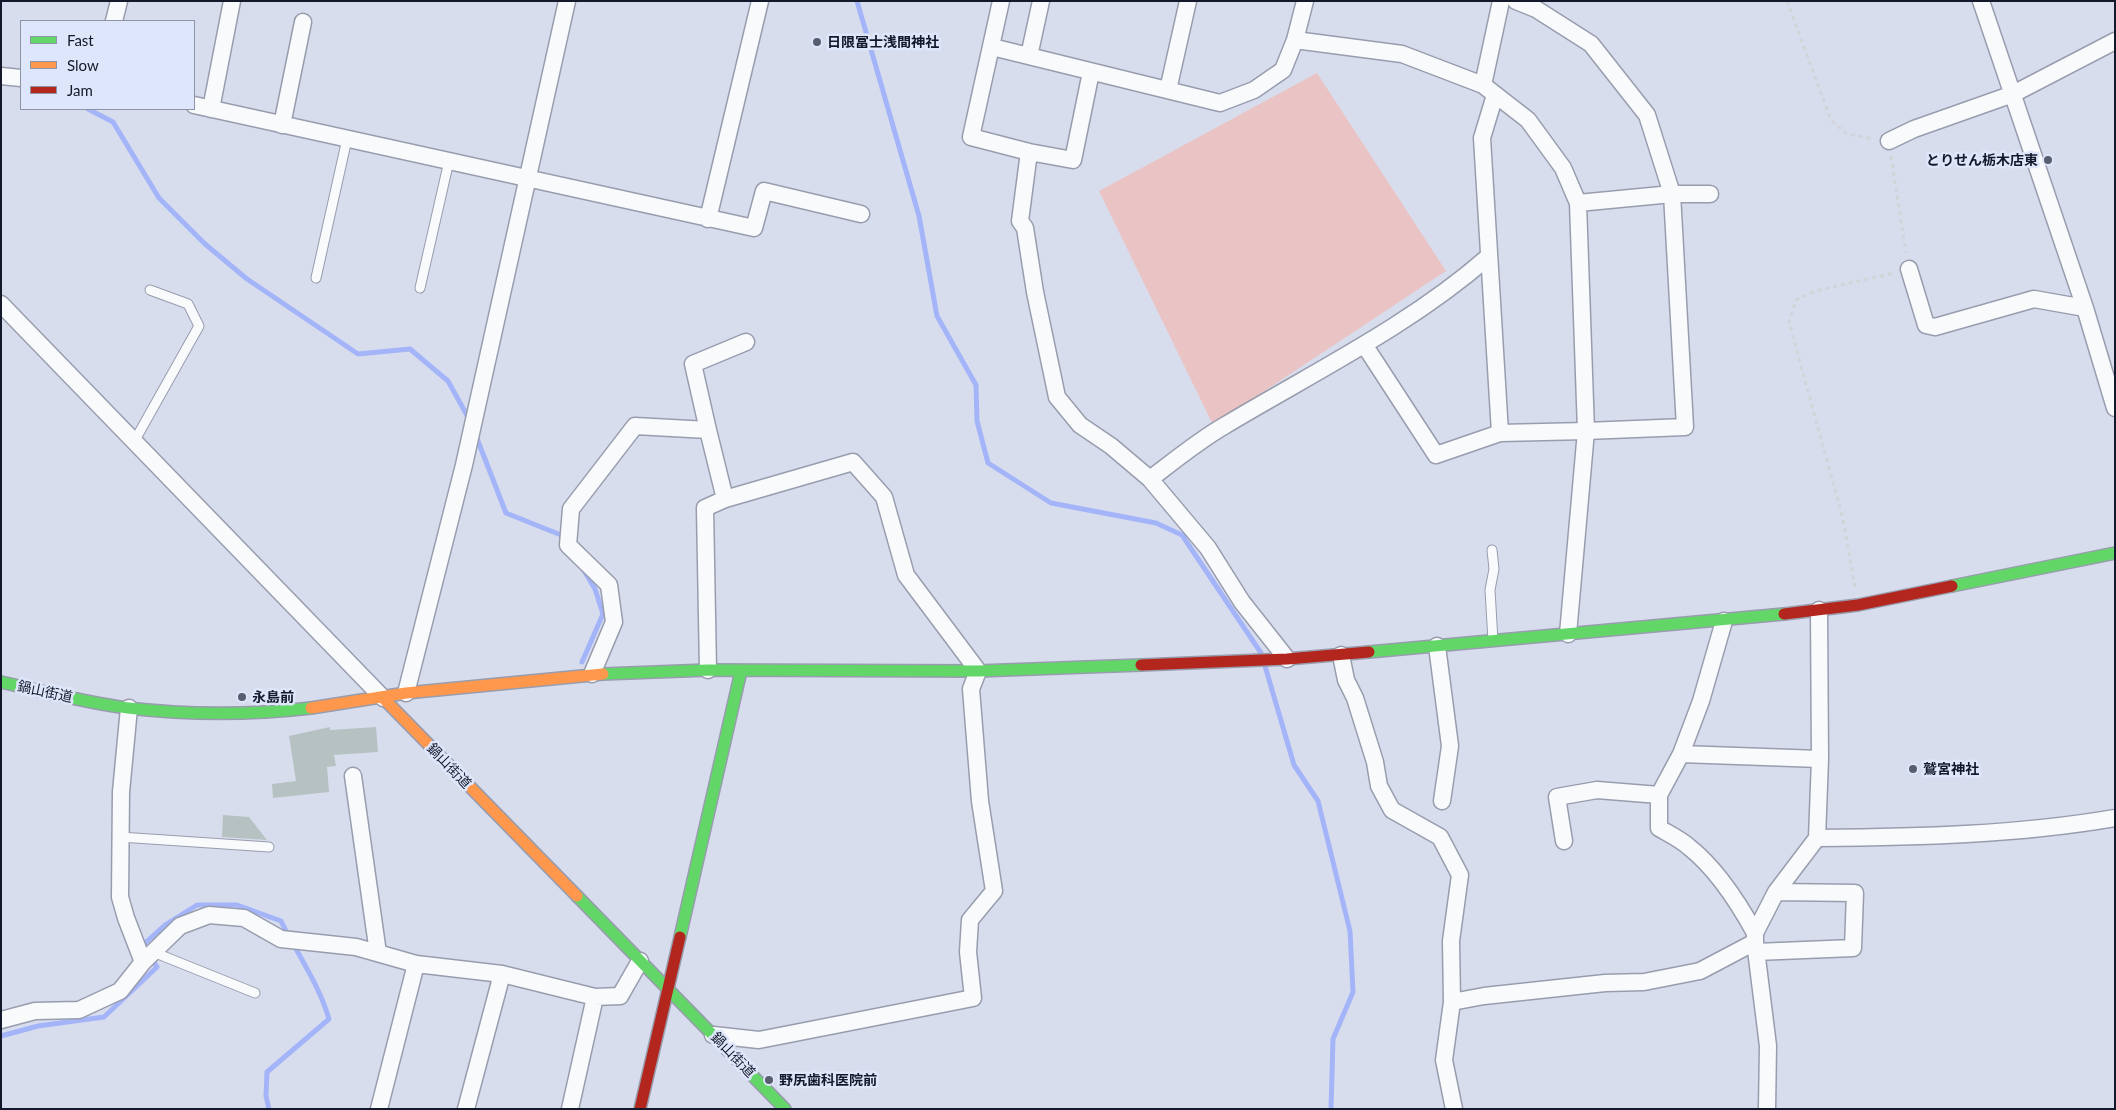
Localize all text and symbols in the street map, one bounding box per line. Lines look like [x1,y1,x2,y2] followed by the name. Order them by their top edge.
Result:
[20,20,195,110] legend
[67,31,94,49] text: Fast
[827,34,939,50] place label: 日限冨士浅間神社
[811,36,823,48] marker: 日限冨士浅間神社
[67,56,99,74] text: Slow
[67,81,93,99] text: Jam
[1926,152,2038,168] place label: とりせん栃木店東
[2042,154,2054,166] marker: とりせん栃木店東
[16,678,74,706] street label: 鍋山街道
[252,689,294,705] place label: 永島前
[236,691,248,703] marker: 永島前
[424,740,474,792] street label: 鍋山街道
[1923,761,1979,777] place label: 鷲宮神社
[1907,763,1919,775] marker: 鷲宮神社
[708,1029,758,1081] street label: 鍋山街道
[779,1072,877,1088] place label: 野尻歯科医院前
[763,1074,775,1086] marker: 野尻歯科医院前

